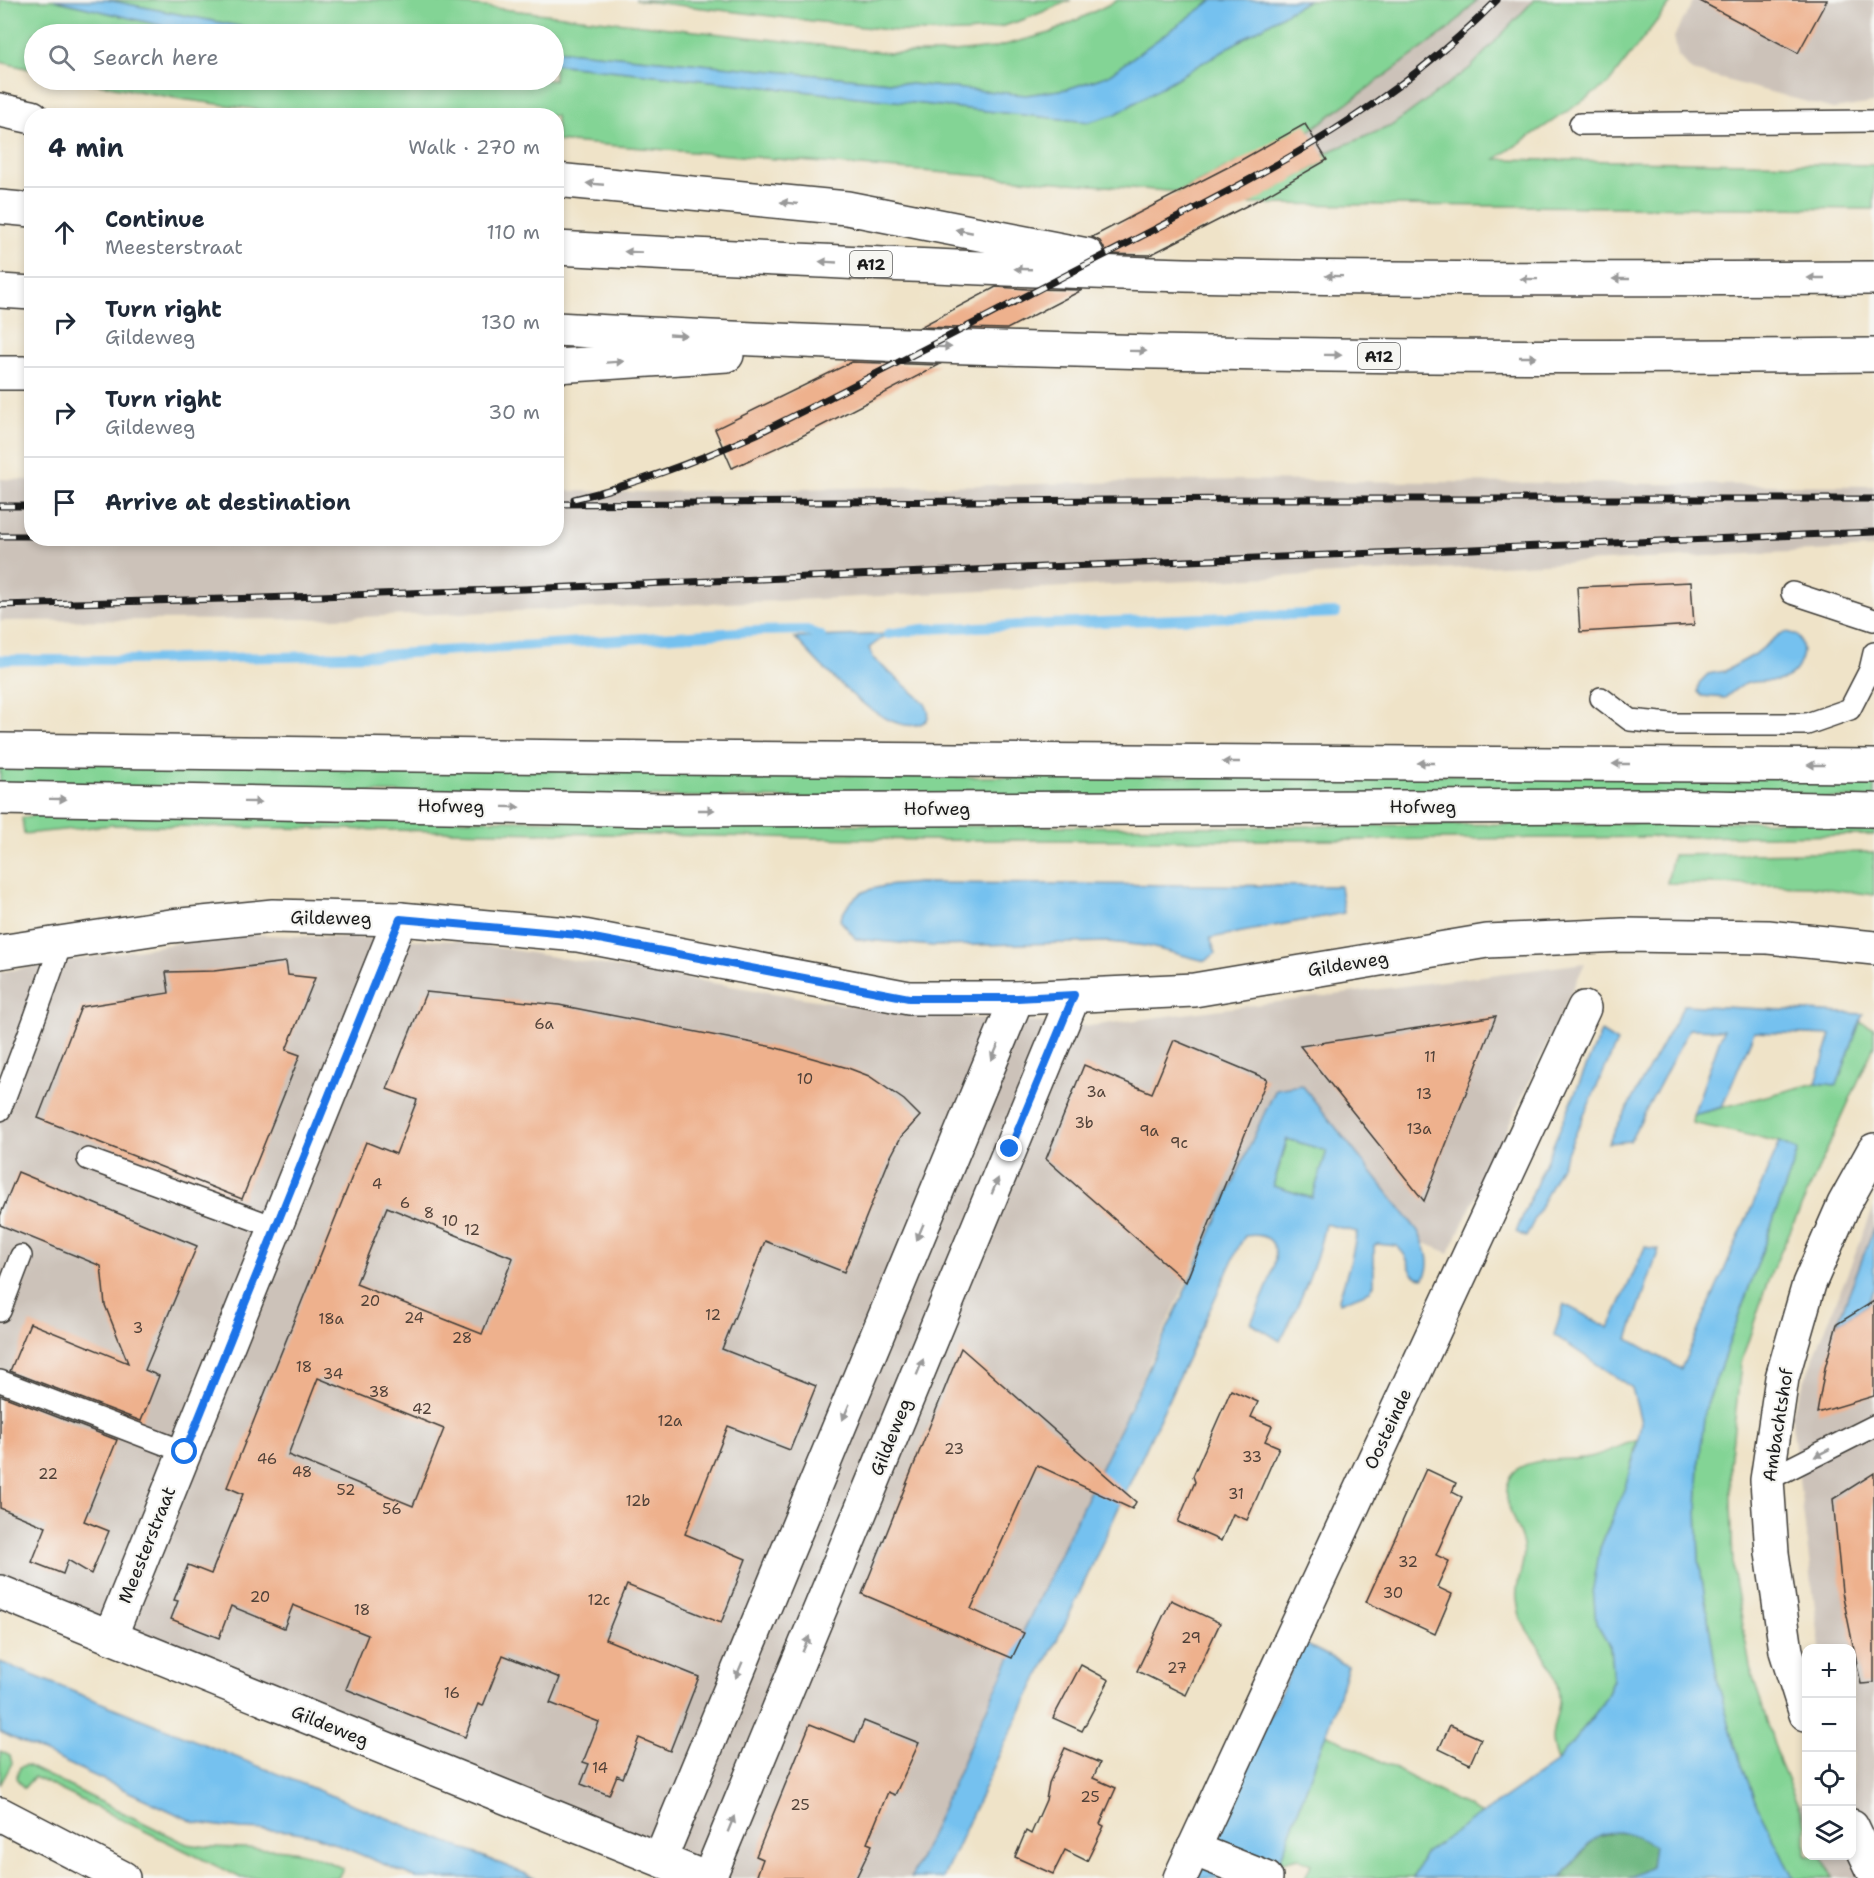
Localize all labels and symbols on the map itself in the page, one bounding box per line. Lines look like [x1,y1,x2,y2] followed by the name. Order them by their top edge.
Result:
[586,179,605,189] one-way arrow
[780,198,799,207] one-way arrow
[954,226,973,235] one-way arrow
[624,247,643,257] one-way arrow
[850,251,892,277] road number: A12
[818,258,837,267] one-way arrow
[1013,264,1032,274] one-way arrow
[1324,271,1343,281] one-way arrow
[1806,273,1825,283] one-way arrow
[1519,274,1538,283] one-way arrow
[1611,274,1630,284] one-way arrow
[668,330,687,339] one-way arrow
[934,342,953,351] one-way arrow
[1358,343,1400,369] road number: A12
[1128,347,1147,356] one-way arrow
[1323,350,1342,360] one-way arrow
[1518,352,1537,362] one-way arrow
[605,358,624,367] one-way arrow
[1221,757,1240,767] one-way arrow
[1416,758,1435,768] one-way arrow
[1611,759,1630,769] one-way arrow
[1806,760,1825,770] one-way arrow
[417,793,485,819] street label: Hofweg
[49,794,68,804] one-way arrow
[1390,795,1456,819] street label: Hofweg
[244,797,263,806] one-way arrow
[904,797,970,821] street label: Hofweg
[502,802,521,812] one-way arrow
[697,805,716,815] one-way arrow
[290,905,372,931] street label: Gildeweg
[1306,946,1390,982] street label: Gildeweg
[534,1014,554,1034] house number: 6a
[990,1043,999,1061] one-way arrow
[1424,1047,1436,1067] house number: 11
[797,1069,813,1089] house number: 10
[1086,1082,1106,1102] house number: 3a
[1416,1084,1432,1104] house number: 13
[1074,1113,1094,1133] house number: 3b
[1406,1119,1432,1139] house number: 13a
[1139,1121,1159,1141] house number: 9a
[1170,1133,1188,1153] house number: 9c
[996,1135,1022,1161] route end
[372,1174,382,1194] house number: 4
[990,1177,1000,1195] one-way arrow
[400,1193,410,1213] house number: 6
[424,1203,434,1223] house number: 8
[442,1211,458,1231] house number: 10
[464,1220,480,1240] house number: 12
[915,1223,924,1241] one-way arrow
[360,1291,380,1311] house number: 20
[705,1305,721,1325] house number: 12
[404,1308,424,1328] house number: 24
[318,1309,344,1329] house number: 18a
[133,1318,143,1338] house number: 3
[452,1328,472,1348] house number: 28
[296,1357,312,1377] house number: 18
[915,1357,925,1375] one-way arrow
[323,1364,343,1384] house number: 34
[1757,1366,1799,1483] street label: Ambachtshof
[369,1382,389,1402] house number: 38
[1359,1385,1417,1473] street label: Oosteinde
[865,1395,917,1479] street label: Gildeweg
[412,1399,432,1419] house number: 42
[841,1403,850,1421] one-way arrow
[658,1411,683,1431] house number: 12a
[171,1438,197,1464] route start
[944,1439,964,1459] house number: 23
[1242,1447,1262,1467] house number: 33
[1813,1447,1831,1457] one-way arrow
[257,1449,277,1469] house number: 46
[292,1462,312,1482] house number: 48
[38,1464,58,1484] house number: 22
[337,1480,355,1500] house number: 52
[113,1483,181,1607] street label: Meesterstraat
[1228,1484,1244,1504] house number: 31
[626,1491,650,1511] house number: 12b
[382,1499,402,1519] house number: 56
[1398,1552,1418,1572] house number: 32
[1383,1583,1403,1603] house number: 30
[250,1587,270,1607] house number: 20
[588,1590,610,1610] house number: 12c
[354,1600,370,1620] house number: 18
[1181,1628,1201,1648] house number: 29
[801,1635,810,1652] one-way arrow
[1167,1658,1187,1678] house number: 27
[734,1661,743,1679] one-way arrow
[444,1683,460,1703] house number: 16
[288,1700,372,1752] street label: Gildeweg
[592,1758,608,1778] house number: 14
[1080,1787,1100,1807] house number: 25
[790,1795,810,1815] house number: 25
[727,1815,736,1833] one-way arrow

